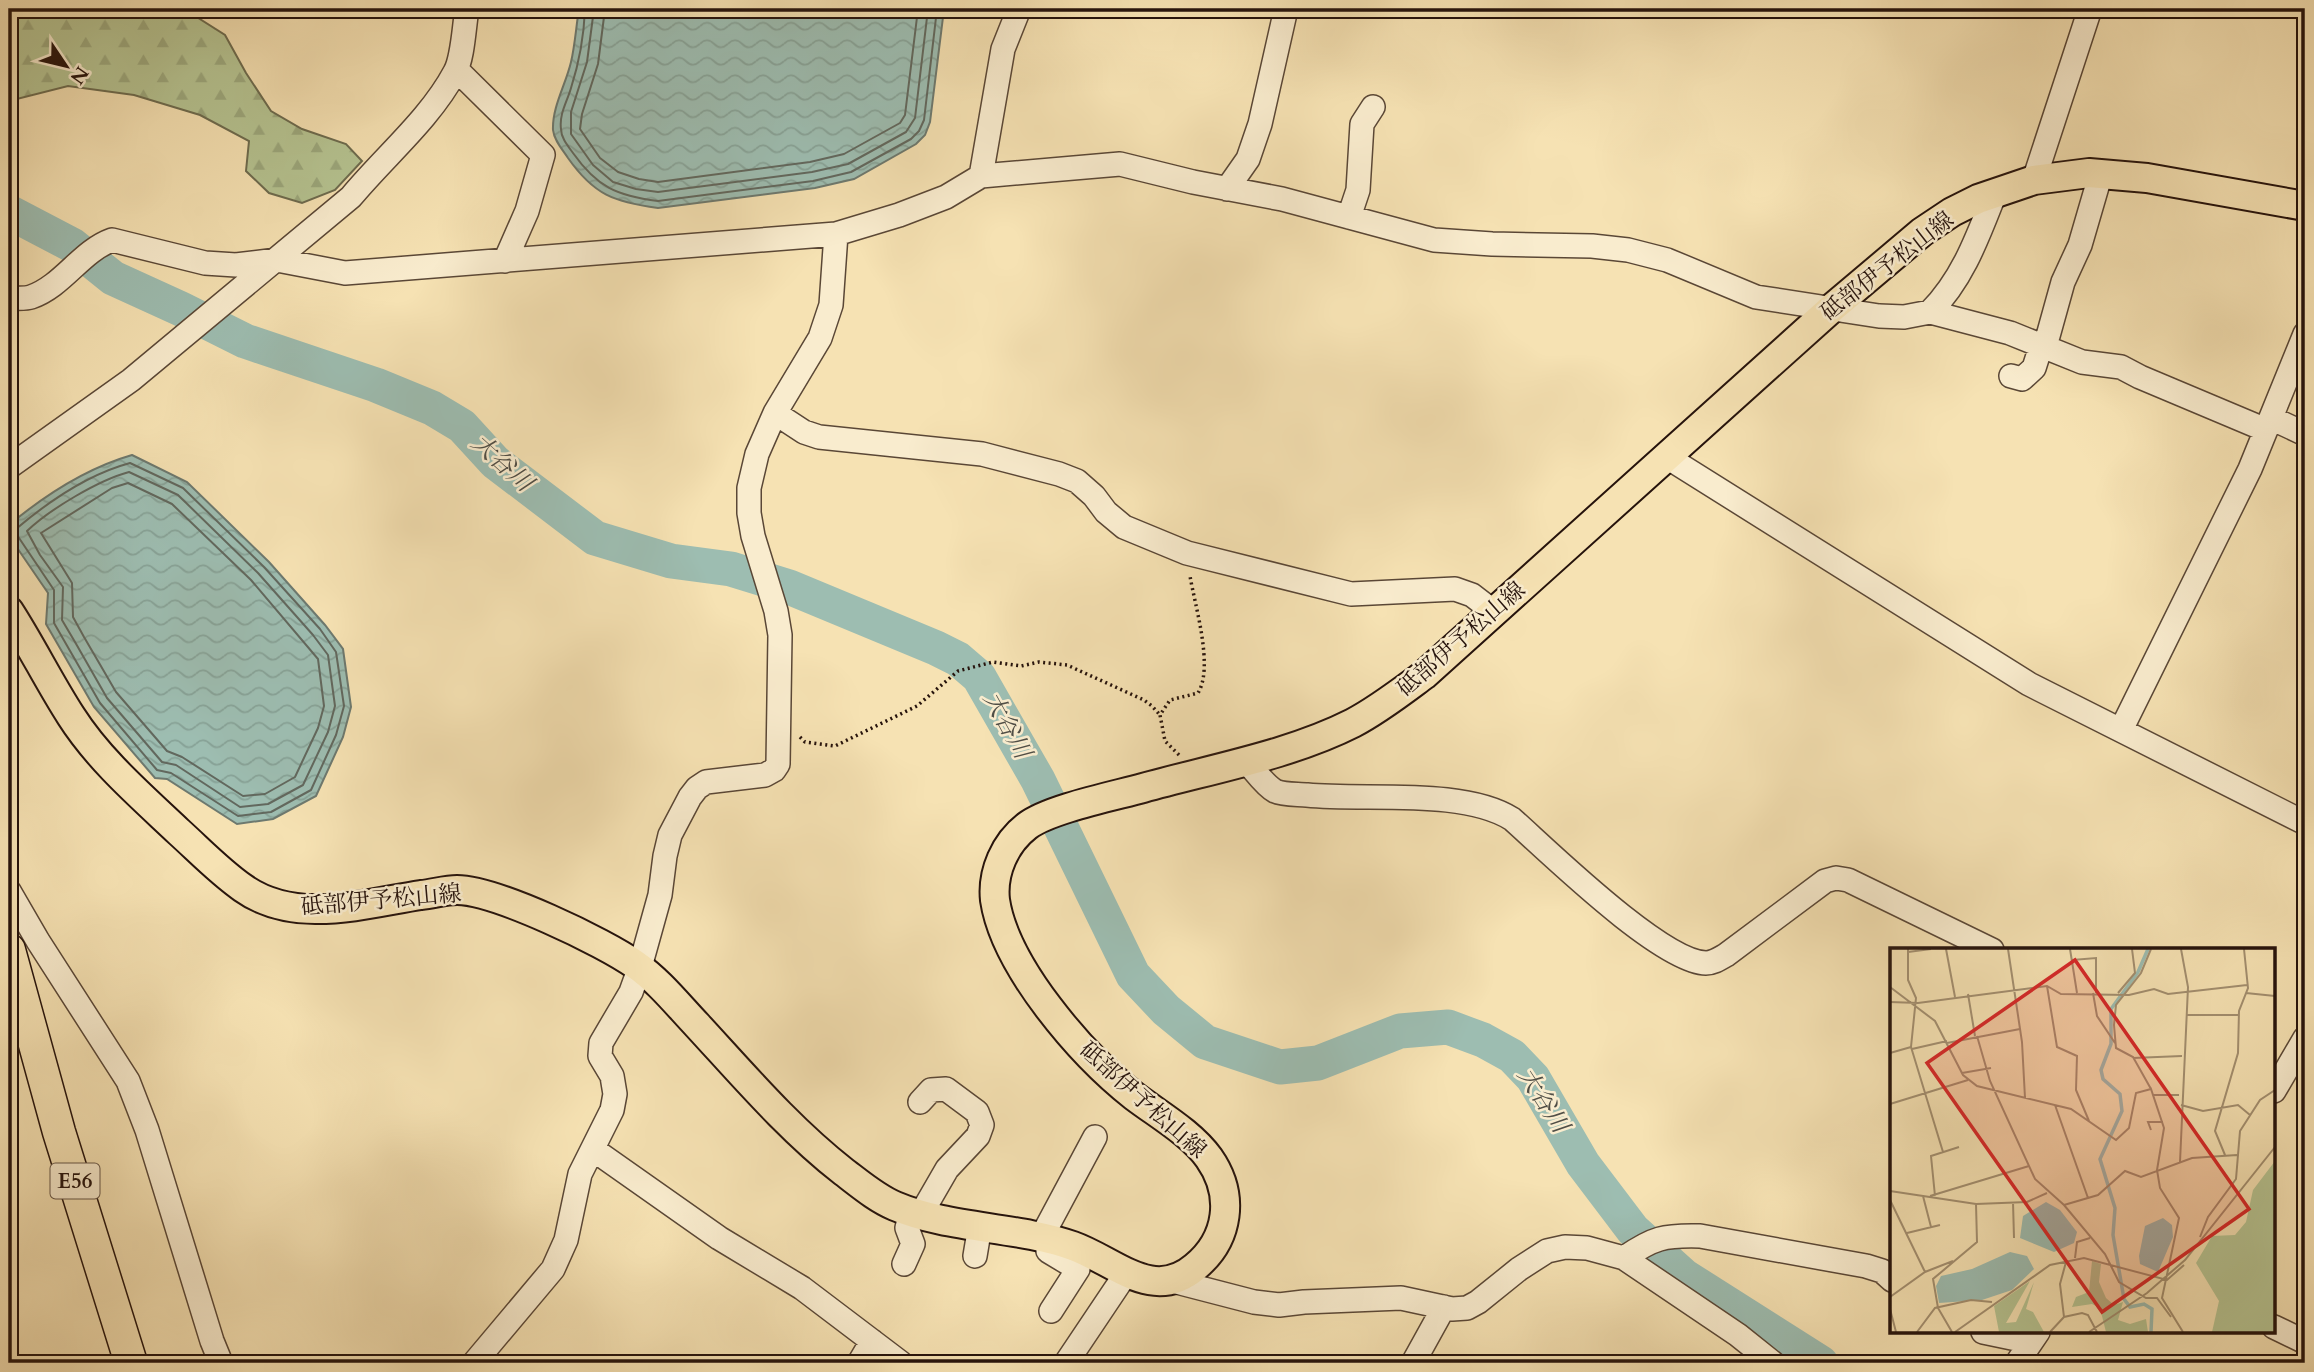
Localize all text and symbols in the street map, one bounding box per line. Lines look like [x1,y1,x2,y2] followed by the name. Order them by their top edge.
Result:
[32,32,102,102] north arrow
[63,61,94,90] text: N
[1814,204,1960,328] street label: 砥部伊予松山線
[464,427,542,501] water label: 大谷川
[1390,574,1532,704] street label: 砥部伊予松山線
[975,686,1040,767] water label: 大谷川
[299,878,463,922] street label: 砥部伊予松山線
[1890,948,2276,1334] inset map
[1073,1035,1213,1165] street label: 砥部伊予松山線
[1510,1061,1578,1142] water label: 大谷川
[50,1164,100,1198] road number: E56

